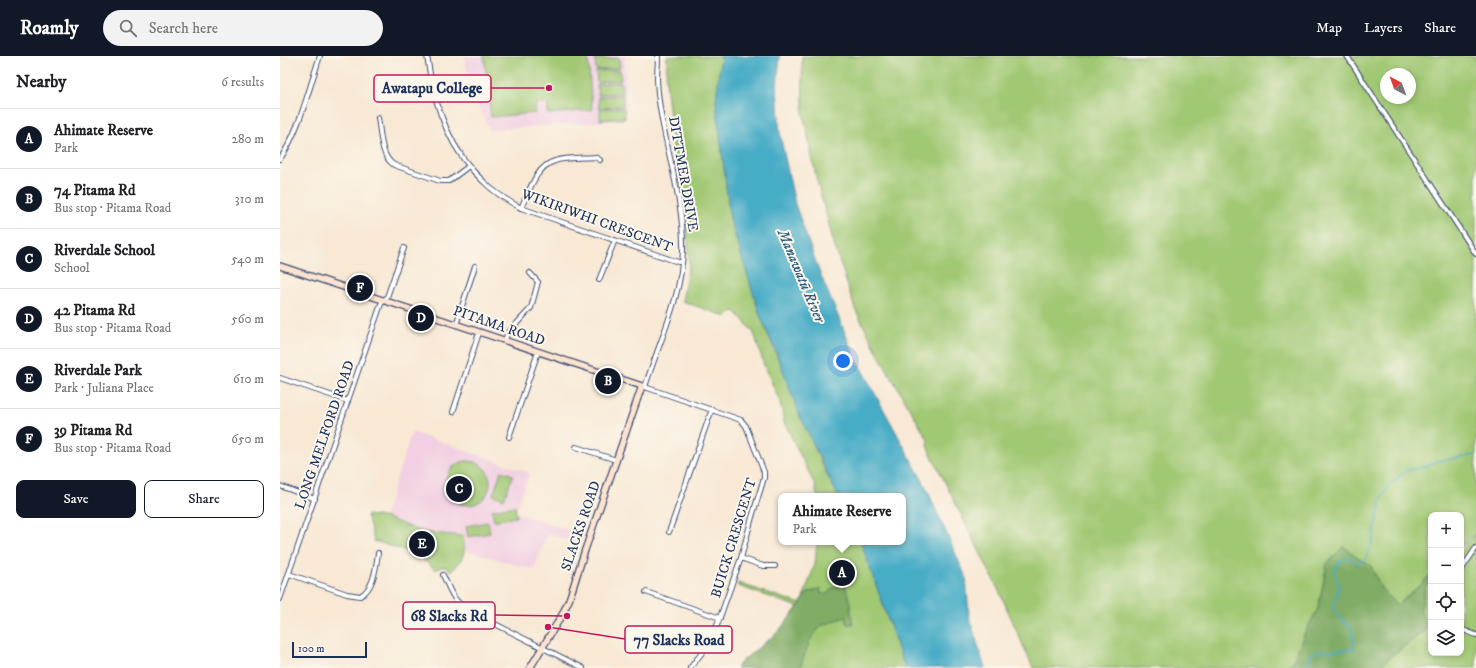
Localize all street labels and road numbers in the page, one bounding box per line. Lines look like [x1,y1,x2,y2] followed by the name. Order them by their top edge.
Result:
[664,115,702,233] street label: DITTMER DRIVE
[518,185,676,257] street label: WIKIRIWHI CRESCENT
[451,302,547,350] street label: PITAMA ROAD
[291,358,359,512] street label: LONG MELFORD ROAD
[707,475,761,600] street label: BUICK CRESCENT
[557,479,605,573] street label: SLACKS ROAD

